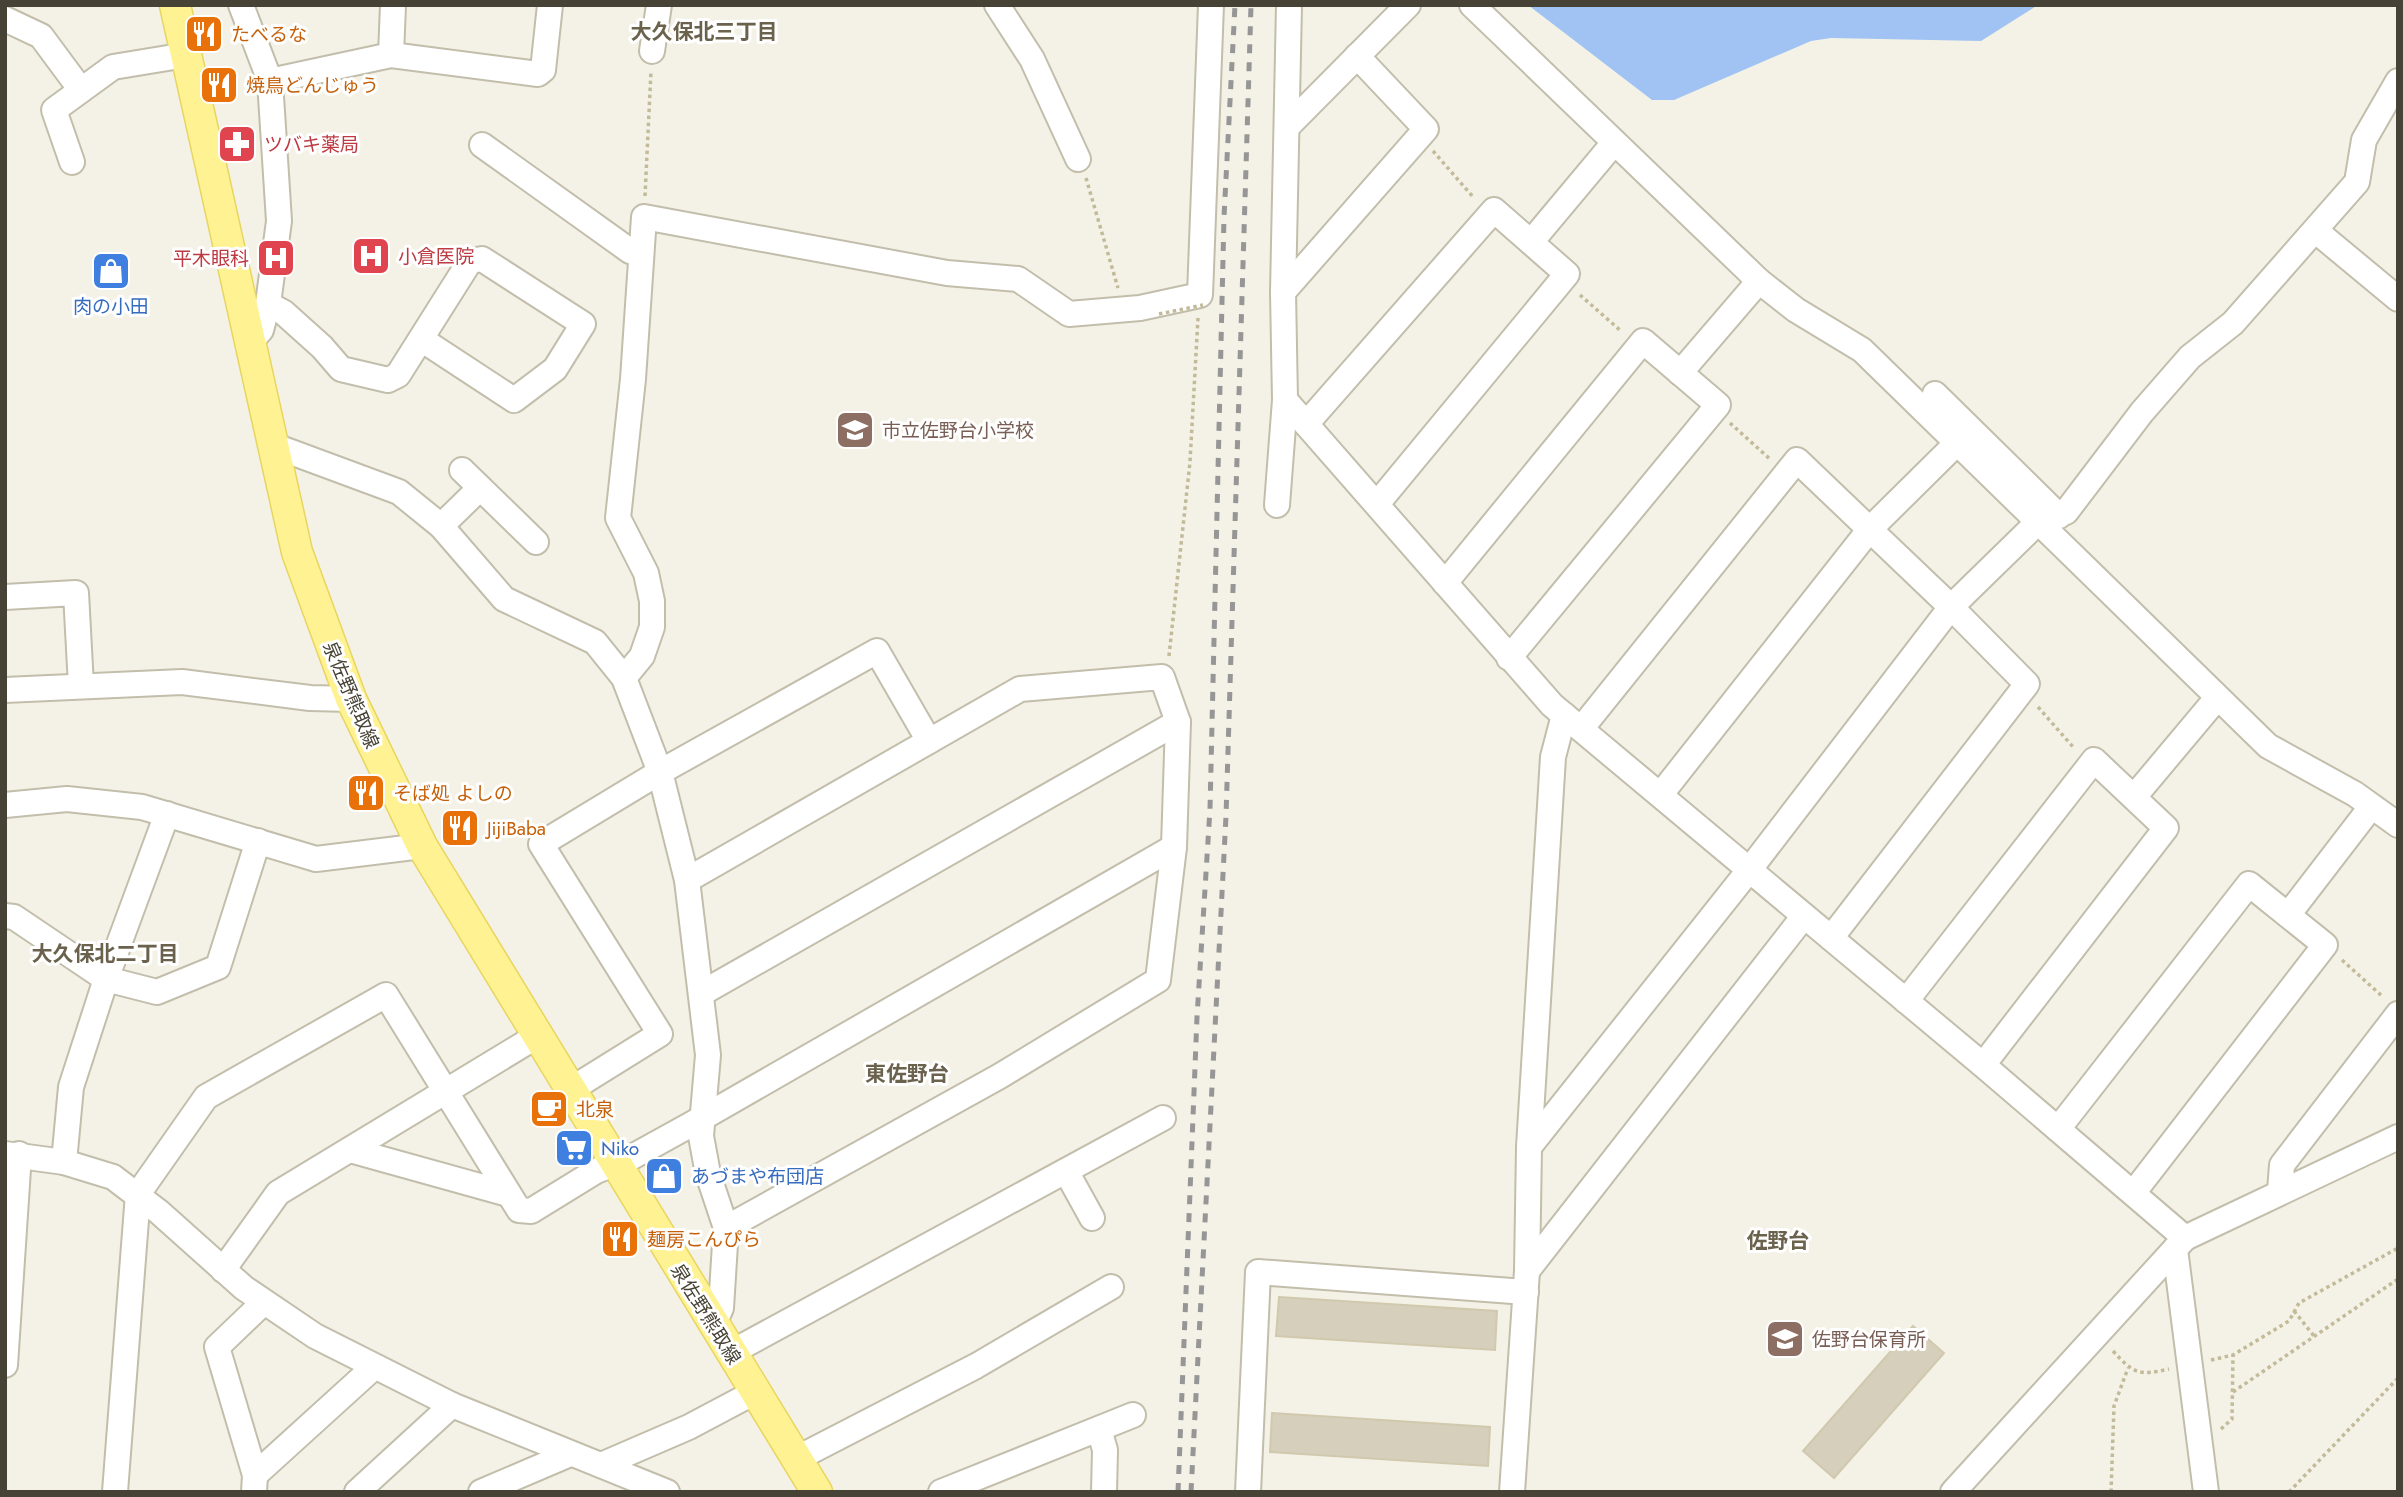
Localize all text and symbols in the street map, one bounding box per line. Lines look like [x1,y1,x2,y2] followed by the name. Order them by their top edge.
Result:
[183,13,225,55] restaurant icon: たべるな
[631,17,778,47] district label: 大久保北三丁目
[231,21,307,48] place label: たべるな
[198,64,240,106] restaurant icon: 焼鳥どんじゅう
[246,72,379,99] place label: 焼鳥どんじゅう
[216,123,258,165] pharmacy icon: ツバキ薬局
[264,131,359,158] place label: ツバキ薬局
[350,235,392,277] hospital icon: 小倉医院
[255,237,297,279] hospital icon: 平木眼科
[398,243,474,270] place label: 小倉医院
[173,245,249,272] place label: 平木眼科
[90,250,132,292] shop icon: 肉の小田
[73,293,149,320] place label: 肉の小田
[834,409,876,451] school or university icon: 市立佐野台小学校
[882,417,1034,444] place label: 市立佐野台小学校
[316,637,386,753] street label: 泉佐野熊取線
[345,772,387,814] restaurant icon: そば処 よしの
[393,780,513,807] place label: そば処 よしの
[439,807,481,849] restaurant icon: JijiBaba
[484,815,546,842] place label: JijiBaba
[32,939,179,969] district label: 大久保北二丁目
[865,1059,949,1089] district label: 東佐野台
[528,1088,570,1130] cafe icon: 北泉
[576,1096,614,1123] place label: 北泉
[553,1127,595,1169] supermarket icon: Niko
[601,1135,639,1162] place label: Niko
[643,1155,685,1197] shop icon: あづまや布団店
[691,1163,824,1190] place label: あづまや布団店
[599,1218,641,1260] restaurant icon: 麺房こんぴら
[647,1226,761,1253] place label: 麺房こんぴら
[1747,1226,1810,1256] district label: 佐野台
[664,1259,748,1369] street label: 泉佐野熊取線
[1764,1318,1806,1360] school or university icon: 佐野台保育所
[1812,1326,1926,1353] place label: 佐野台保育所

